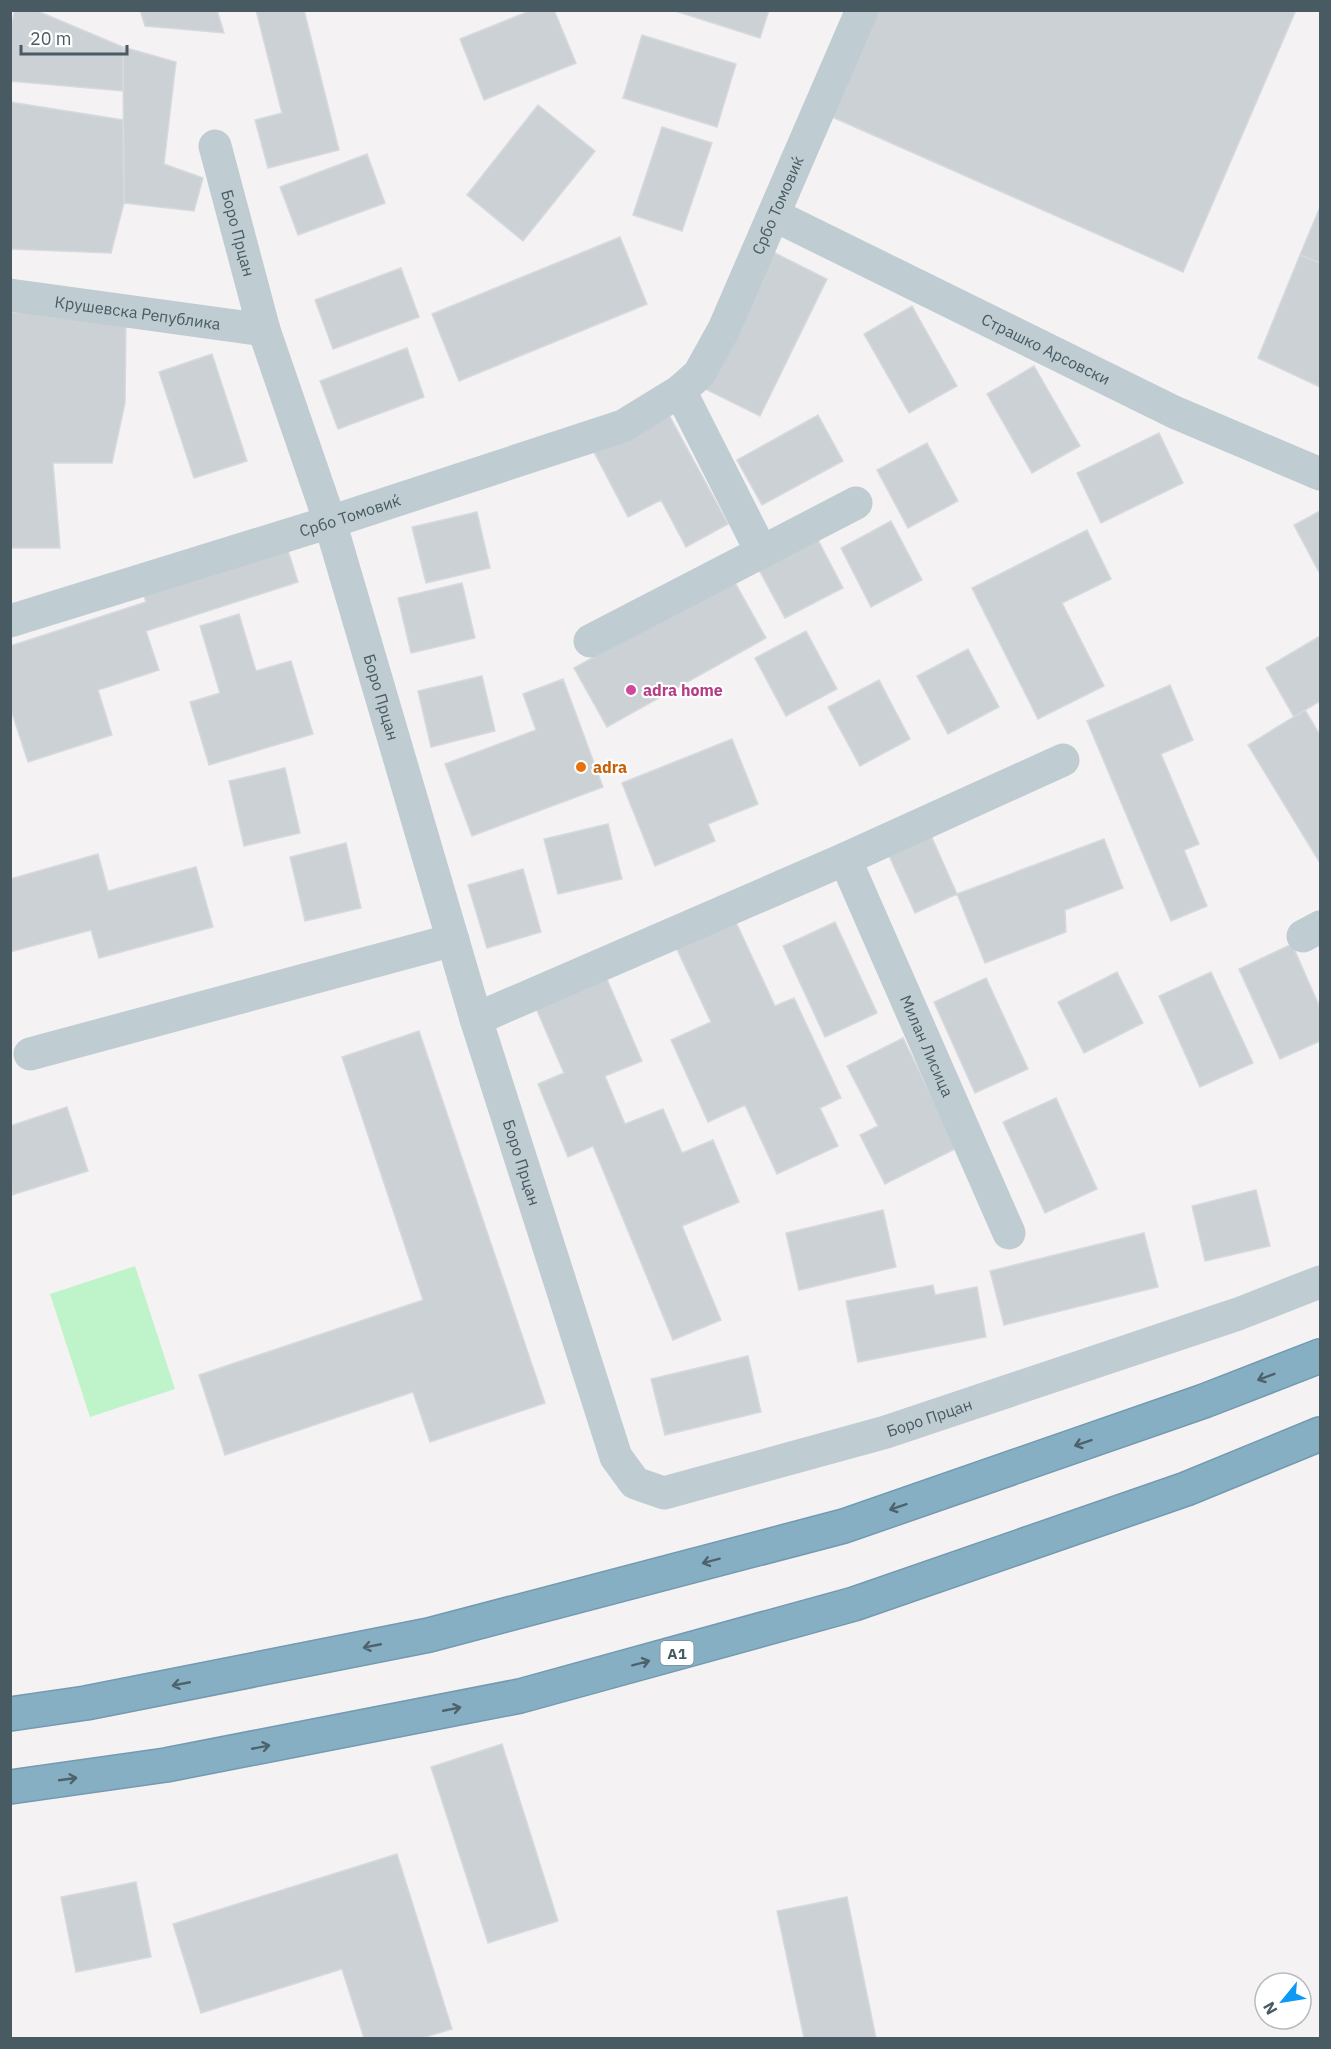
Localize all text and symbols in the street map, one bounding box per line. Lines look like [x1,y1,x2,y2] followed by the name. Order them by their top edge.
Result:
[21,18,128,56] scale bar
[30,27,72,50] text: 20 m
[747,153,808,258] street label: Србо Томовиќ
[217,187,259,279] street label: Боро Прцан
[54,291,222,334] street label: Крушевска Република
[978,309,1114,389] street label: Страшко Арсовски
[297,489,403,541] street label: Србо Томовиќ
[359,652,404,743] street label: Боро Прцан
[643,680,723,700] place label: adra home
[624,683,638,697] marker: adra home
[593,757,627,777] place label: adra
[574,760,588,774] marker: adra
[896,992,958,1100] street label: Милан Лисица
[499,1117,545,1208] street label: Боро Прцан
[1257,1372,1276,1383] one-way arrow
[884,1394,975,1441] street label: Боро Прцан
[1074,1439,1093,1450] one-way arrow
[889,1502,908,1513] one-way arrow
[702,1555,721,1567] one-way arrow
[363,1641,382,1652] one-way arrow
[660,1641,694,1665] road number: A1
[631,1656,650,1668] one-way arrow
[171,1679,191,1690] one-way arrow
[442,1703,461,1714] one-way arrow
[250,1741,270,1752] one-way arrow
[58,1773,78,1784] one-way arrow
[1253,1971,1313,2031] north arrow
[1258,1998,1282,2019] text: N

